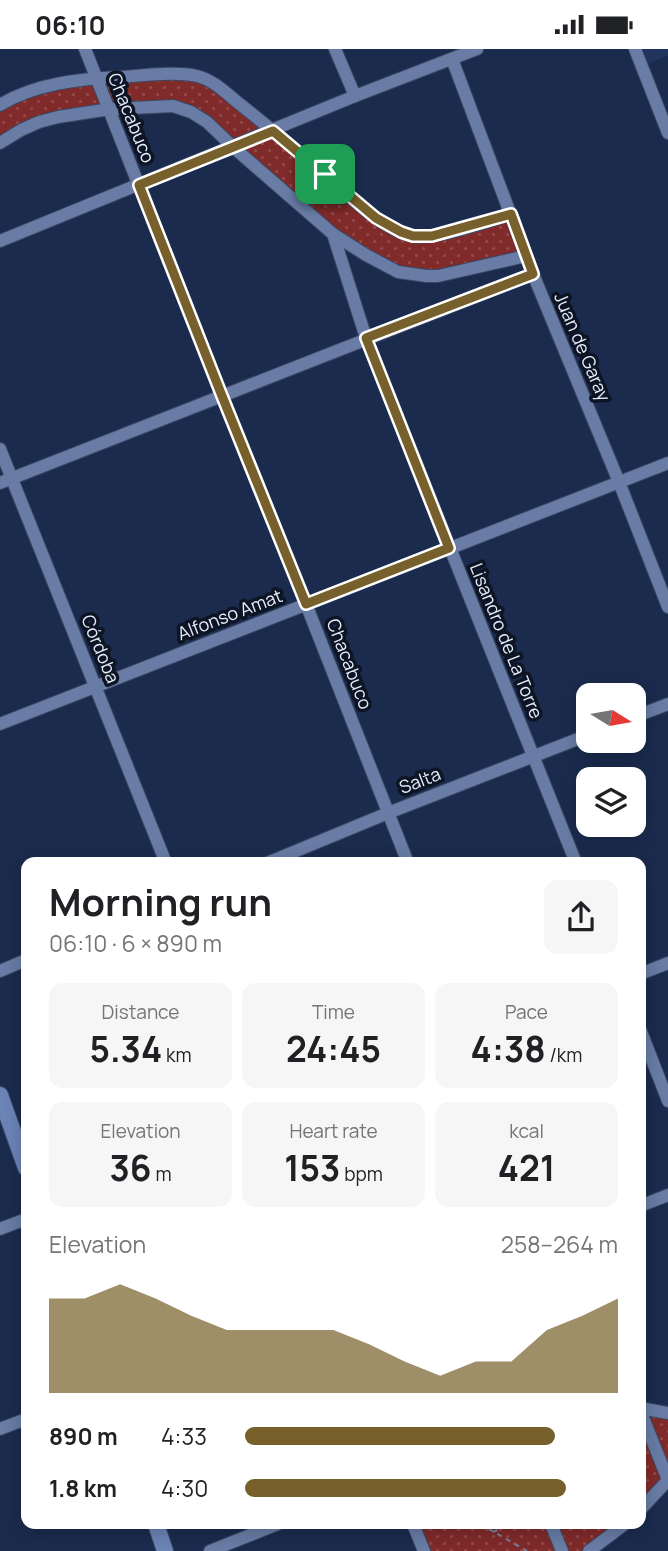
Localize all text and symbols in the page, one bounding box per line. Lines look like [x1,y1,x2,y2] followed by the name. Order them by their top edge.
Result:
[35,7,106,43] text: 06:10
[103,69,161,166] street label: Chacabuco
[295,144,355,204] pin
[306,155,344,193] icon: arrive
[549,289,617,405] street label: Juan de Garay
[465,559,549,722] street label: Lisandro de La Torre
[174,583,286,645] street label: Alfonso Amat
[76,611,126,686] street label: Córdoba
[322,615,378,712] street label: Chacabuco
[576,683,646,753] north arrow
[576,683,646,837] map controls
[395,761,444,799] street label: Salta
[576,767,646,837] button: layers
[49,875,272,927] text: Morning run
[544,880,618,954] button: share
[49,927,222,959] text: 06:10 · 6 × 890 m
[102,999,179,1025] text: Distance
[312,999,355,1025] text: Time
[505,999,548,1025] text: Pace
[89,1025,162,1073] text: 5.34
[286,1025,381,1073] text: 24:45
[471,1025,546,1073] text: 4:38
[162,1042,192,1068] text: km
[546,1042,582,1068] text: /km
[100,1118,181,1144] text: Elevation
[289,1118,378,1144] text: Heart rate
[509,1118,544,1144] text: kcal
[109,1144,152,1192] text: 36
[284,1144,340,1192] text: 153
[498,1144,555,1192] text: 421
[152,1161,172,1187] text: m
[340,1161,383,1187] text: bpm
[49,1228,146,1260] text: Elevation
[501,1228,618,1260] text: 258–264 m
[49,1420,118,1452] text: 890 m
[161,1420,207,1452] text: 4:33
[49,1472,117,1504] text: 1.8 km
[161,1472,208,1504] text: 4:30

